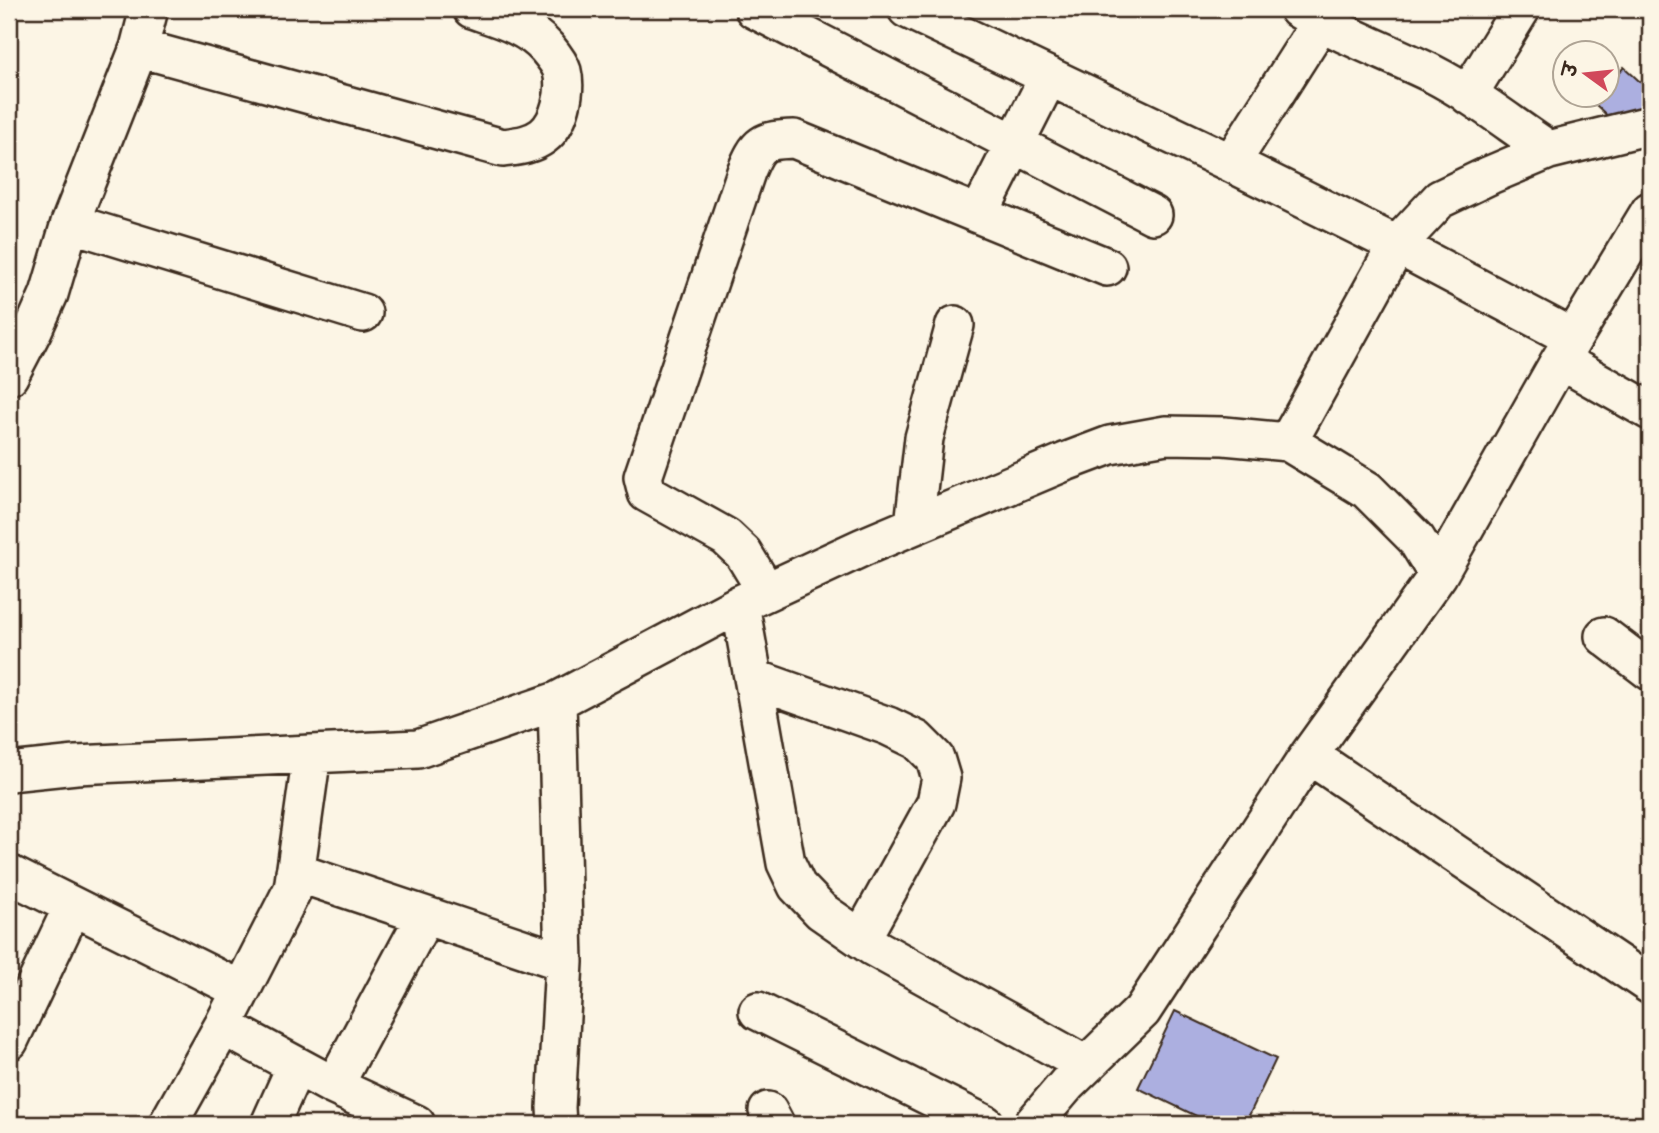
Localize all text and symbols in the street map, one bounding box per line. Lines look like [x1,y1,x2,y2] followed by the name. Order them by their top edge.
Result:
[1550,38,1620,108] north arrow
[1557,58,1585,81] text: उ

